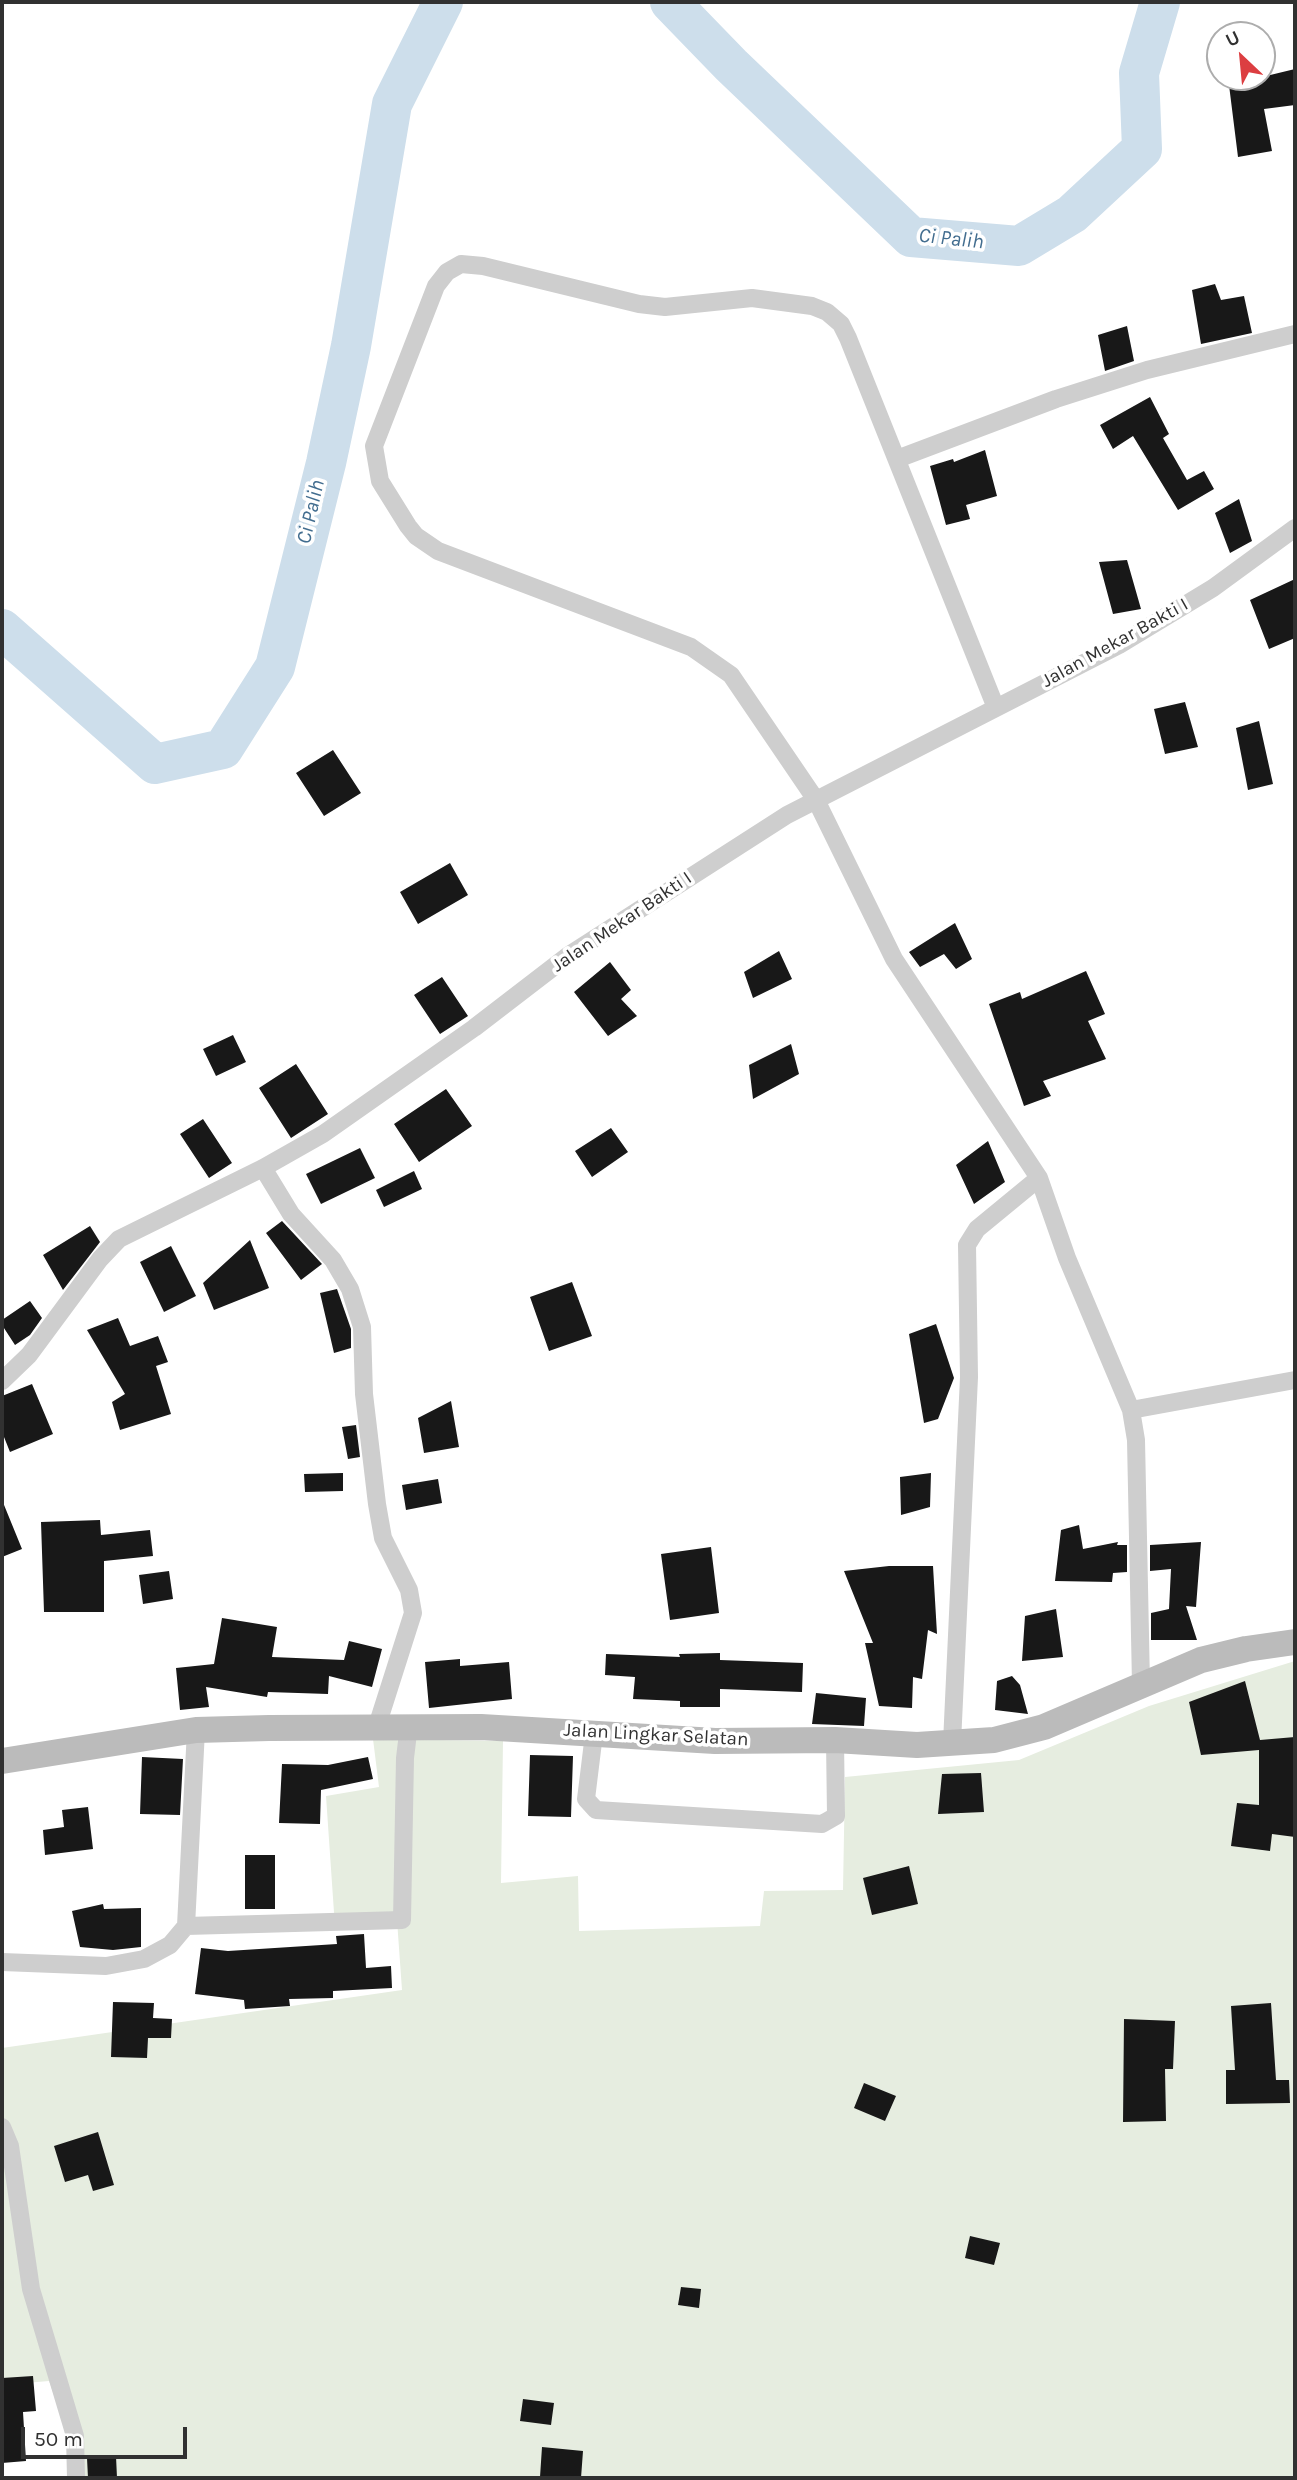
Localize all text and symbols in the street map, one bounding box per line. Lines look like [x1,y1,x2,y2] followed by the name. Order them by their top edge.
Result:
[1206,21,1276,91] north arrow
[1222,26,1243,52] text: U
[917,223,985,255] water label: Ci Palih
[291,477,331,547] water label: Ci Palih
[1038,593,1192,693] street label: Jalan Mekar Bakti I
[548,867,696,977] street label: Jalan Mekar Bakti I
[563,1719,749,1751] street label: Jalan Lingkar Selatan
[24,2414,191,2458] scale bar
[34,2427,83,2451] text: 50 m

